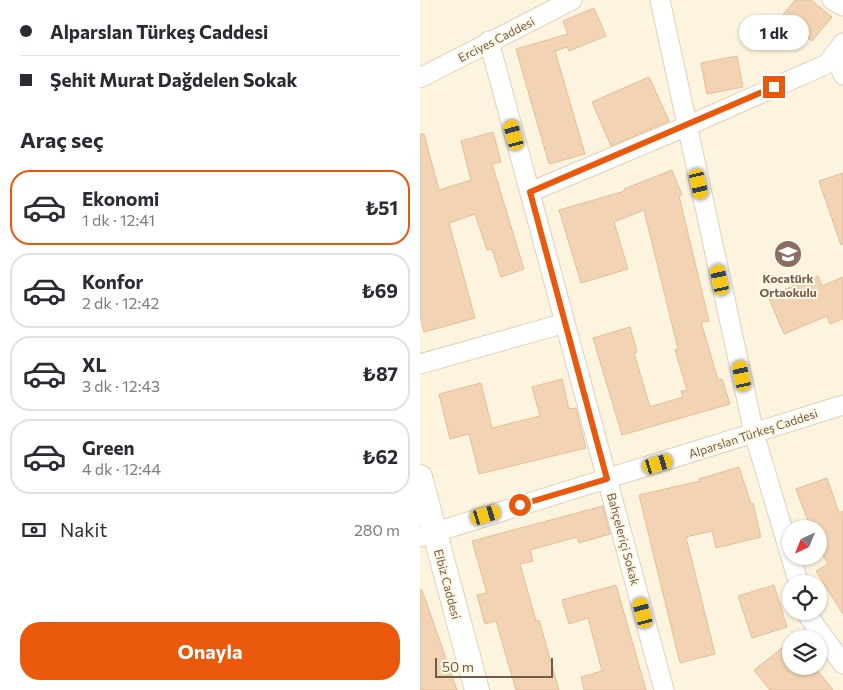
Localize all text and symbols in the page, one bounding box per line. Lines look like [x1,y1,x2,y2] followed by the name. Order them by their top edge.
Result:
[455,14,537,64] street label: Erciyes Caddesi
[739,14,809,49] callout: 1 dk
[50,20,268,43] text: Alparslan Türkeş Caddesi
[760,23,788,42] text: 1 dk
[50,68,298,91] text: Şehit Murat Dağdelen Sokak
[763,76,785,98] route end
[502,119,525,151] car
[20,126,104,153] text: Araç seç
[688,168,709,200] car
[22,185,67,230] icon: car
[82,187,159,210] text: Ekonomi
[365,196,398,219] text: ₺51
[82,210,155,229] text: 1 dk · 12:41
[773,239,803,269] school or university icon: Kocatürk Ortaokulu
[709,264,730,296] car
[22,268,67,313] icon: car
[82,270,143,293] text: Konfor
[759,271,817,299] place label: Kocatürk Ortaokulu
[361,279,398,302] text: ₺69
[82,293,159,312] text: 2 dk · 12:42
[22,351,67,396] icon: car
[82,353,107,376] text: XL
[731,360,752,392] car
[362,362,398,385] text: ₺87
[82,376,160,395] text: 3 dk · 12:43
[687,405,819,461] street label: Alparslan Türkeş Caddesi
[22,434,67,479] icon: car
[82,436,134,459] text: Green
[362,445,398,468] text: ₺62
[641,452,674,476] car
[82,459,161,478] text: 4 dk · 12:44
[605,491,643,587] street label: Bahçeleriçi Sokak
[509,494,531,516] route start
[469,503,502,527] car
[20,516,48,544] icon: cash
[60,518,107,541] text: Nakit
[354,520,400,539] text: 280 m
[782,520,828,565] north arrow
[782,520,827,675] map controls
[432,547,464,621] street label: Elbiz Caddesi
[782,575,827,620] button: locate
[631,597,654,629] car
[20,622,400,680] button: Onayla
[782,630,827,675] button: layers
[435,655,552,678] scale bar
[442,658,474,675] text: 50 m

